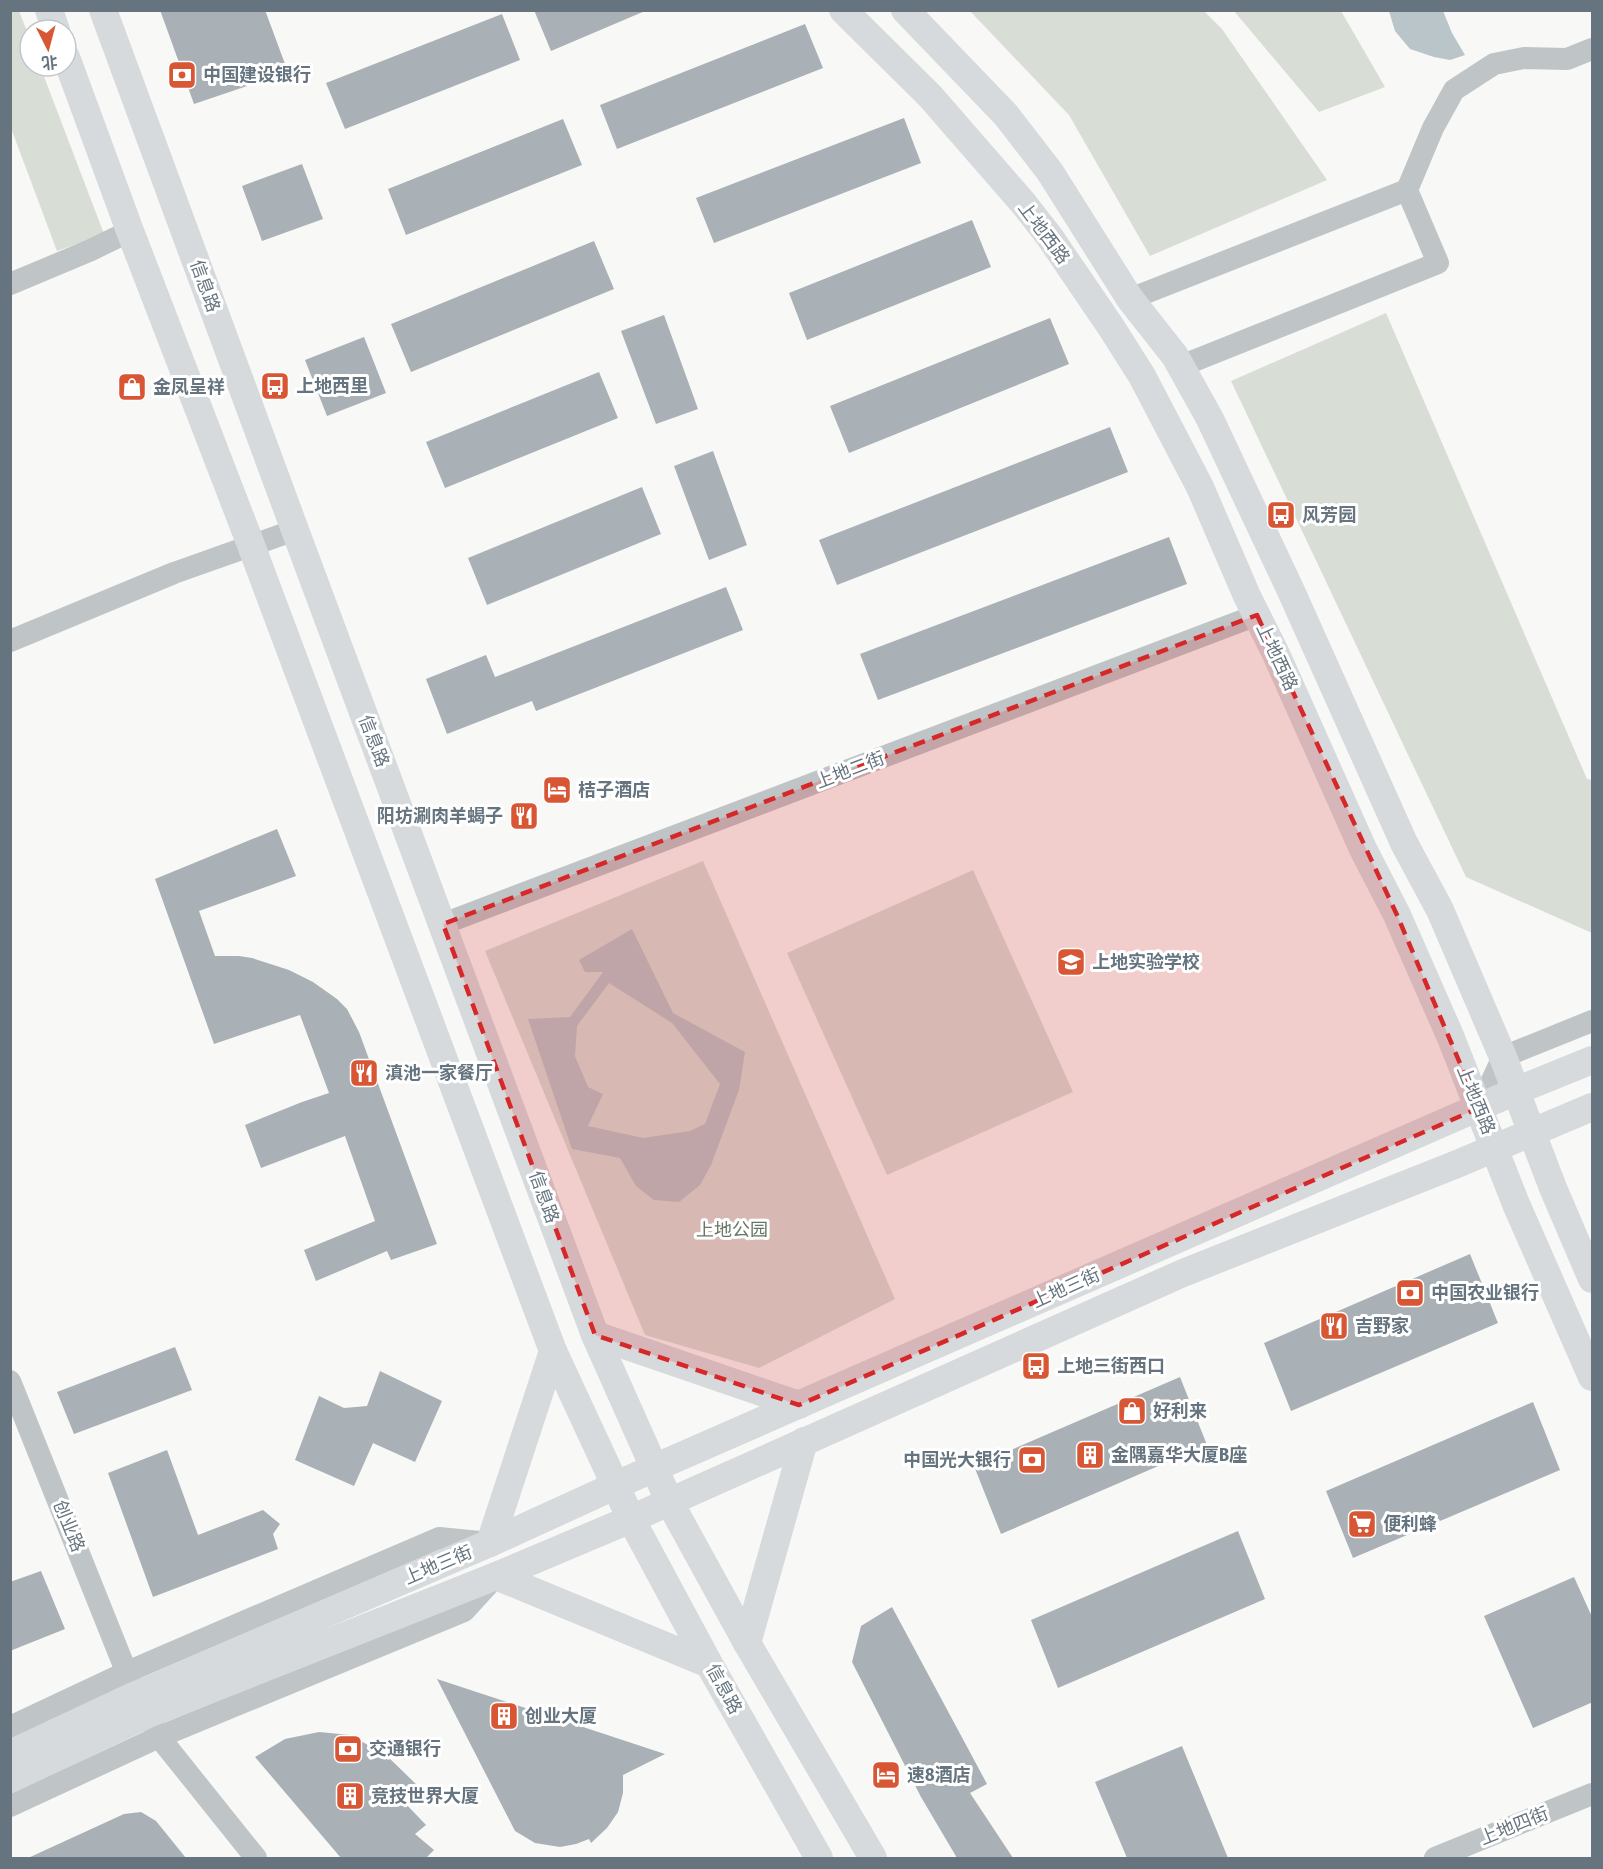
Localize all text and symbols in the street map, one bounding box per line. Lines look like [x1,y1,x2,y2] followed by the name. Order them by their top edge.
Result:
[18,18,78,78] north arrow
[41,52,58,73] text: 北
[166,59,198,91] bank icon: 中国建设银行
[203,64,311,86] place label: 中国建设银行
[1014,198,1074,268] street label: 上地西路
[185,257,225,315] street label: 信息路
[259,370,291,402] bus stop icon: 上地西里
[116,371,148,403] shop icon: 金凤呈祥
[296,375,368,397] place label: 上地西里
[153,376,225,398] place label: 金凤呈祥
[1265,499,1297,531] bus stop icon: 风芳园
[1302,504,1356,526] place label: 风芳园
[1252,620,1302,694] street label: 上地西路
[354,712,394,770] street label: 信息路
[812,747,888,793] street label: 上地二街
[541,774,573,806] hotel icon: 桔子酒店
[578,779,650,801] place label: 桔子酒店
[508,800,540,832] restaurant icon: 阳坊涮肉羊蝎子
[377,805,503,827] place label: 阳坊涮肉羊蝎子
[1055,946,1087,978] school or university icon: 上地实验学校
[1092,951,1200,973] place label: 上地实验学校
[348,1057,380,1089] restaurant icon: 滇池一家餐厅
[385,1062,493,1084] place label: 滇池一家餐厅
[1452,1063,1500,1137] street label: 上地西路
[524,1168,564,1226] street label: 信息路
[696,1219,768,1241] park label: 上地公园
[1029,1263,1103,1313] street label: 上地三街
[1394,1277,1426,1309] bank icon: 中国农业银行
[1431,1282,1539,1304] place label: 中国农业银行
[1318,1310,1350,1342] restaurant icon: 吉野家
[1355,1315,1409,1337] place label: 吉野家
[1020,1350,1052,1382] bus stop icon: 上地三街西口
[1057,1355,1165,1377] place label: 上地三街西口
[1116,1395,1148,1427] shop icon: 好利来
[1153,1400,1207,1422] place label: 好利来
[1074,1439,1106,1471] building icon: 金隅嘉华大厦B座
[1016,1444,1048,1476] bank icon: 中国光大银行
[1111,1444,1247,1466] place label: 金隅嘉华大厦B座
[903,1449,1011,1471] place label: 中国光大银行
[49,1497,89,1555] street label: 创业路
[1346,1508,1378,1540] supermarket icon: 便利蜂
[1383,1513,1437,1535] place label: 便利蜂
[401,1541,475,1589] street label: 上地三街
[701,1660,747,1718] street label: 信息路
[488,1700,520,1732] building icon: 创业大厦
[525,1705,597,1727] place label: 创业大厦
[332,1733,364,1765] bank icon: 交通银行
[369,1738,441,1760] place label: 交通银行
[870,1759,902,1791] hotel icon: 速8酒店
[907,1764,971,1786] place label: 速8酒店
[334,1780,366,1812] building icon: 竞技世界大厦
[371,1785,479,1807] place label: 竞技世界大厦
[1477,1802,1551,1850] street label: 上地四街

